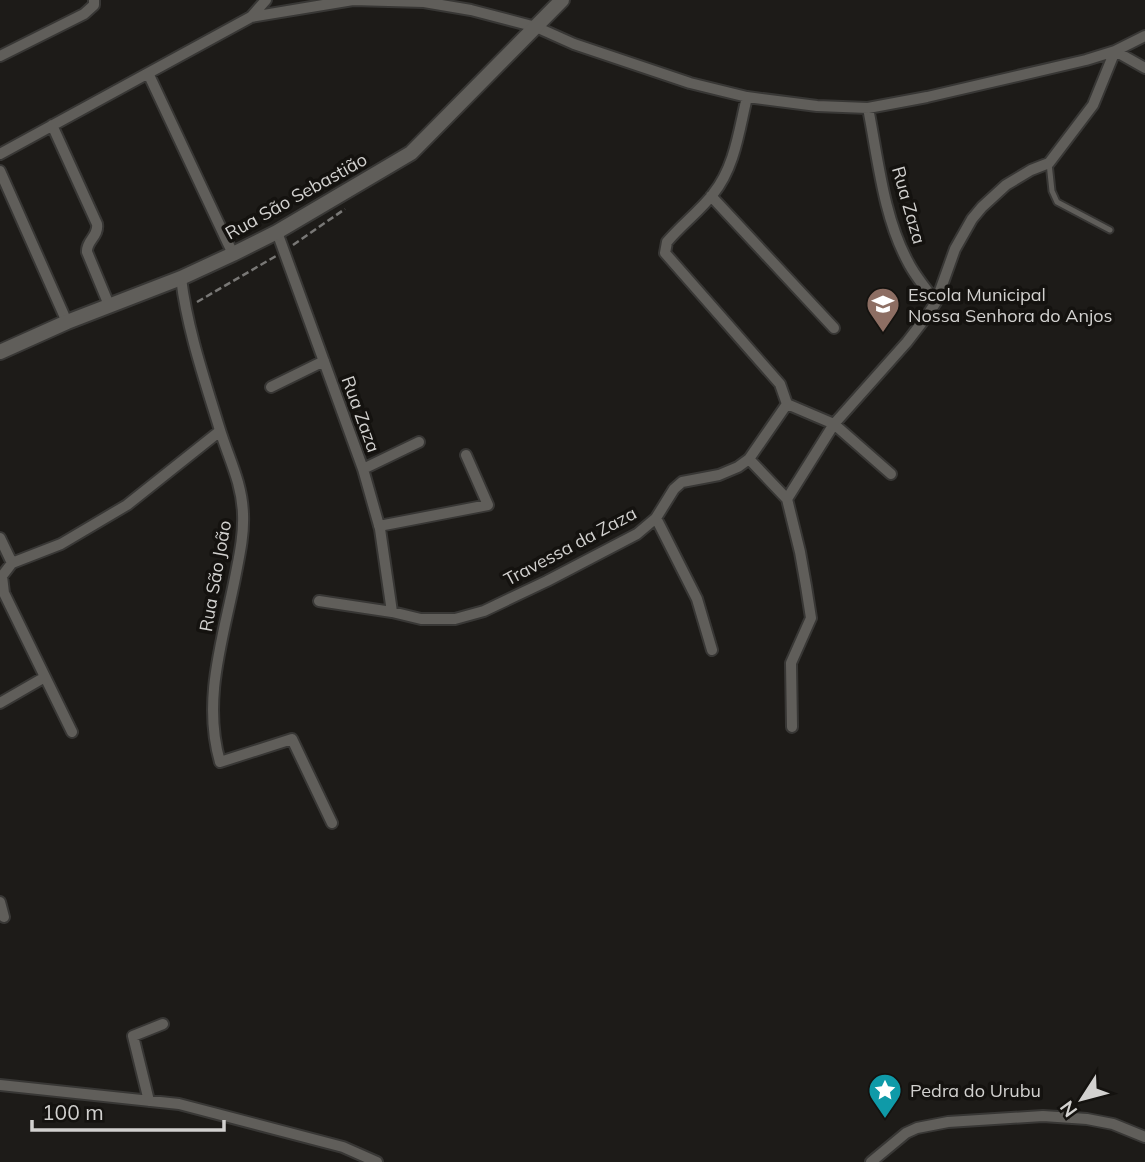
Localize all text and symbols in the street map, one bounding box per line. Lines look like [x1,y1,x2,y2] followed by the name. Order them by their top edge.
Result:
[221,148,371,244] street label: Rua São Sebastião
[887,163,931,247] street label: Rua Zaza
[908,283,1113,327] place label: Escola Municipal Nossa Senhora do Anjos
[864,285,902,334] school or university icon: Escola Municipal Nossa Senhora do Anjos
[337,373,385,455] street label: Rua Zaza
[500,501,640,591] street label: Travessa da Zaza
[194,519,236,633] street label: Rua São João
[1047,1064,1117,1134] north arrow
[866,1071,904,1120] place icon: Pedra do Urubu
[910,1079,1041,1102] place label: Pedra do Urubu
[32,1088,224,1132] scale bar
[1054,1096,1082,1122] text: N
[42,1099,104,1125] text: 100 m

